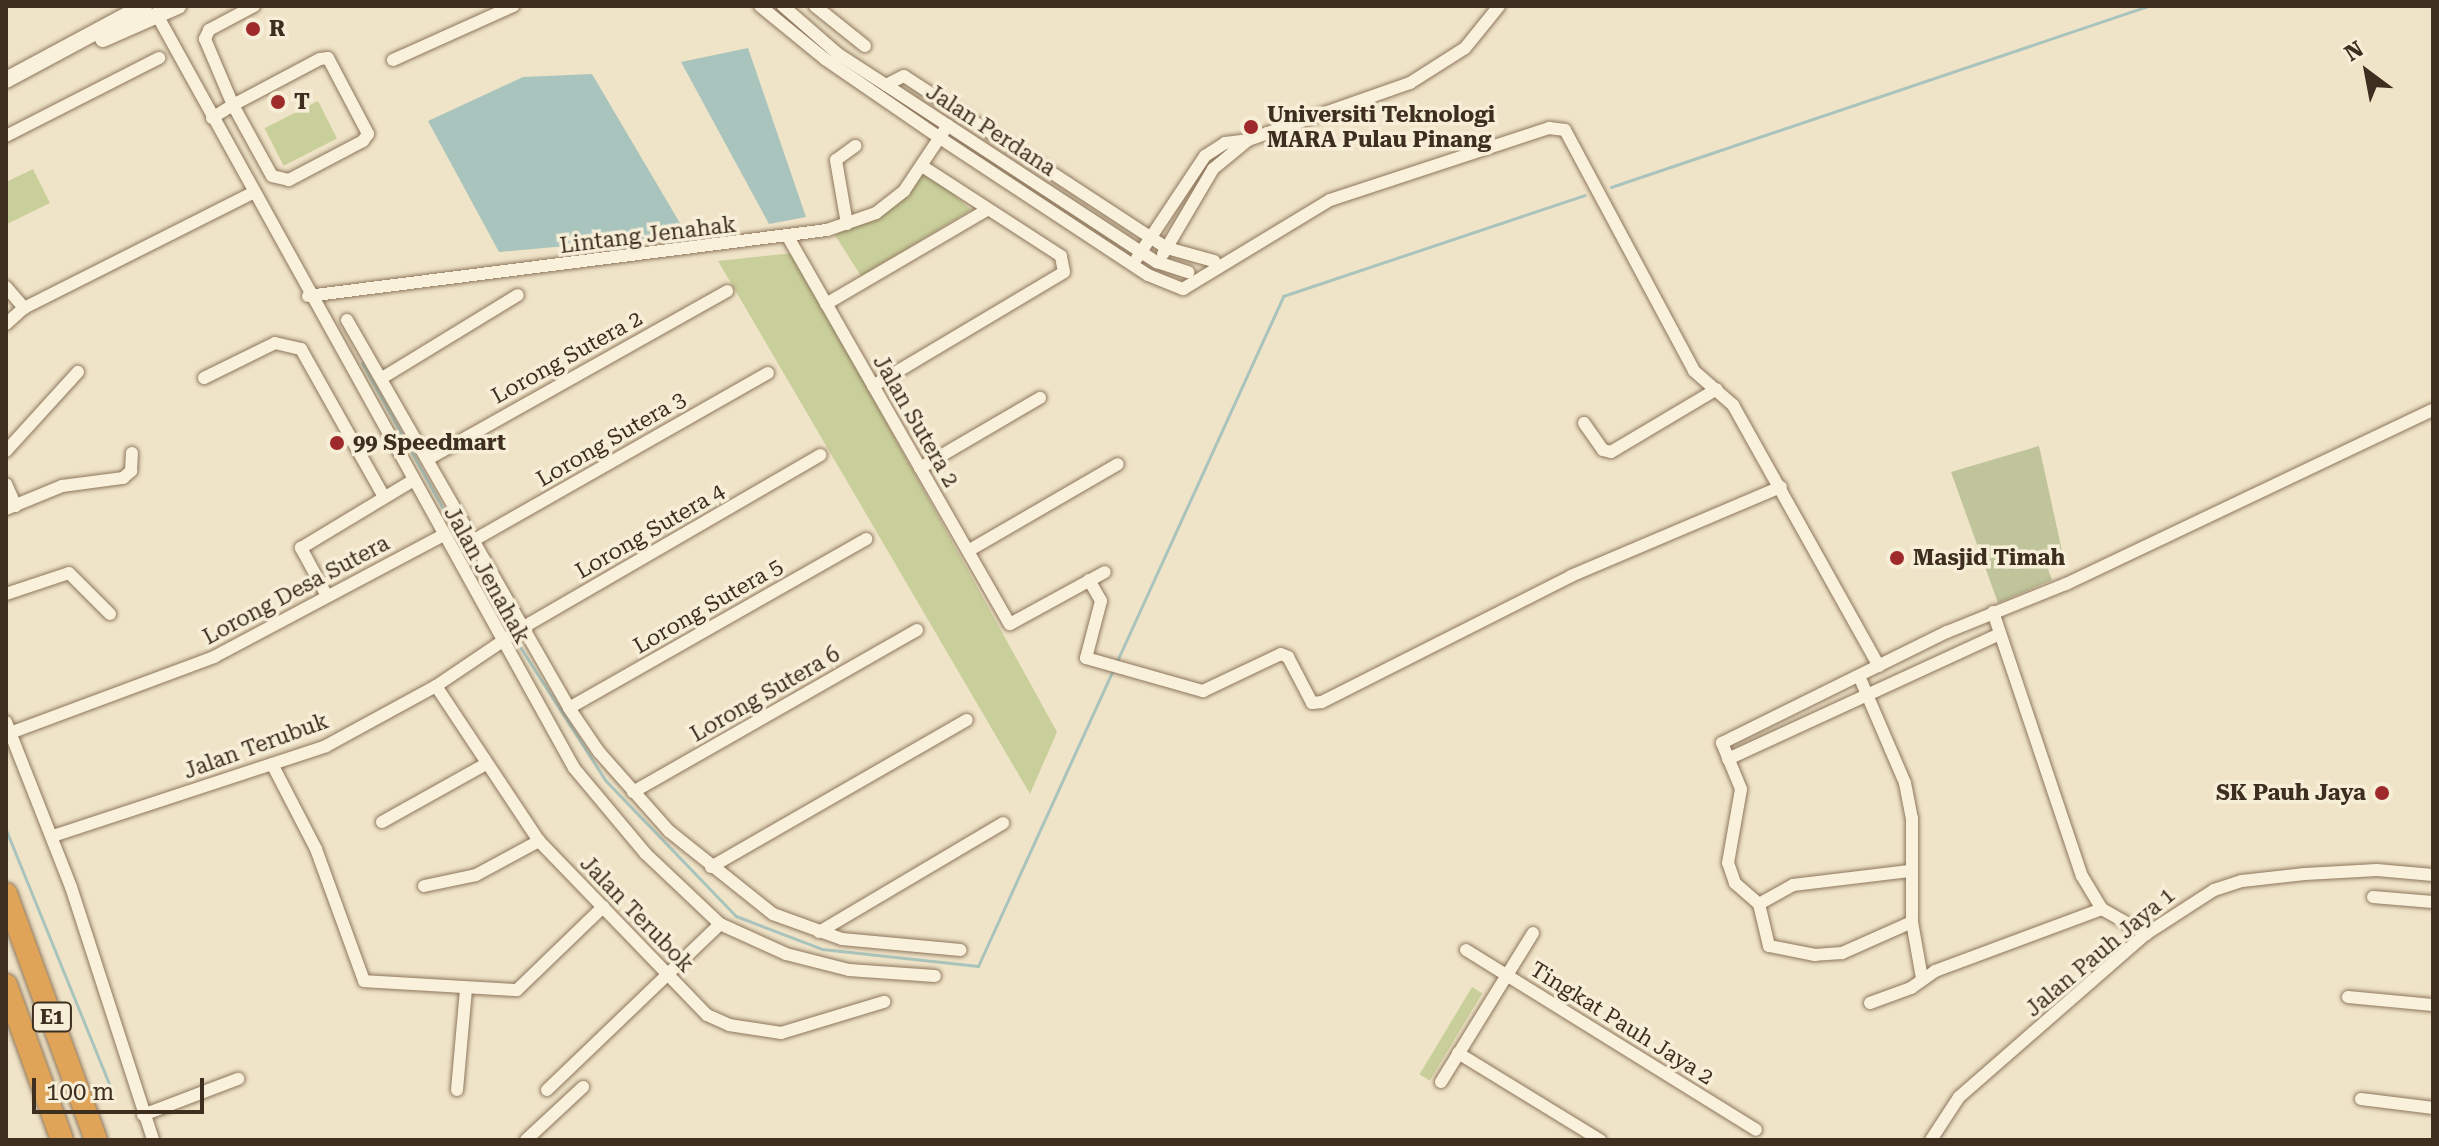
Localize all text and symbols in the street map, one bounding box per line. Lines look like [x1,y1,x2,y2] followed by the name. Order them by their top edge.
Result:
[269,16,285,42] place label: R
[244,20,262,38] marker: R
[2327,32,2407,112] north arrow
[2340,36,2368,66] text: N
[921,78,1061,182] street label: Jalan Perdana
[294,89,310,115] place label: T
[269,93,287,111] marker: T
[1267,101,1495,152] place label: Universiti Teknologi MARA Pulau Pinang
[1242,118,1260,136] marker: Universiti Teknologi MARA Pulau Pinang
[558,211,738,259] street label: Lintang Jenahak
[487,305,647,409] street label: Lorong Sutera 2
[867,350,965,492] street label: Jalan Sutera 2
[532,386,690,492] street label: Lorong Sutera 3
[353,430,506,456] place label: 99 Speedmart
[328,434,346,452] marker: 99 Speedmart
[571,478,729,584] street label: Lorong Sutera 4
[438,502,536,648] street label: Jalan Jenahak
[198,530,394,650] street label: Lorong Desa Sutera
[1913,545,2065,571] place label: Masjid Timah
[1888,549,1906,567] marker: Masjid Timah
[629,553,787,659] street label: Lorong Sutera 5
[686,641,844,747] street label: Lorong Sutera 6
[180,708,332,784] street label: Jalan Terubuk
[2216,780,2366,806] place label: SK Pauh Jaya
[2373,784,2391,802] marker: SK Pauh Jaya
[575,850,699,978] street label: Jalan Terubok
[2020,882,2180,1022] street label: Jalan Pauh Jaya 1
[1525,956,1719,1090] street label: Tingkat Pauh Jaya 2
[30,1001,74,1033] road number: E1
[36,1062,208,1112] scale bar
[46,1078,114,1106] text: 100 m

